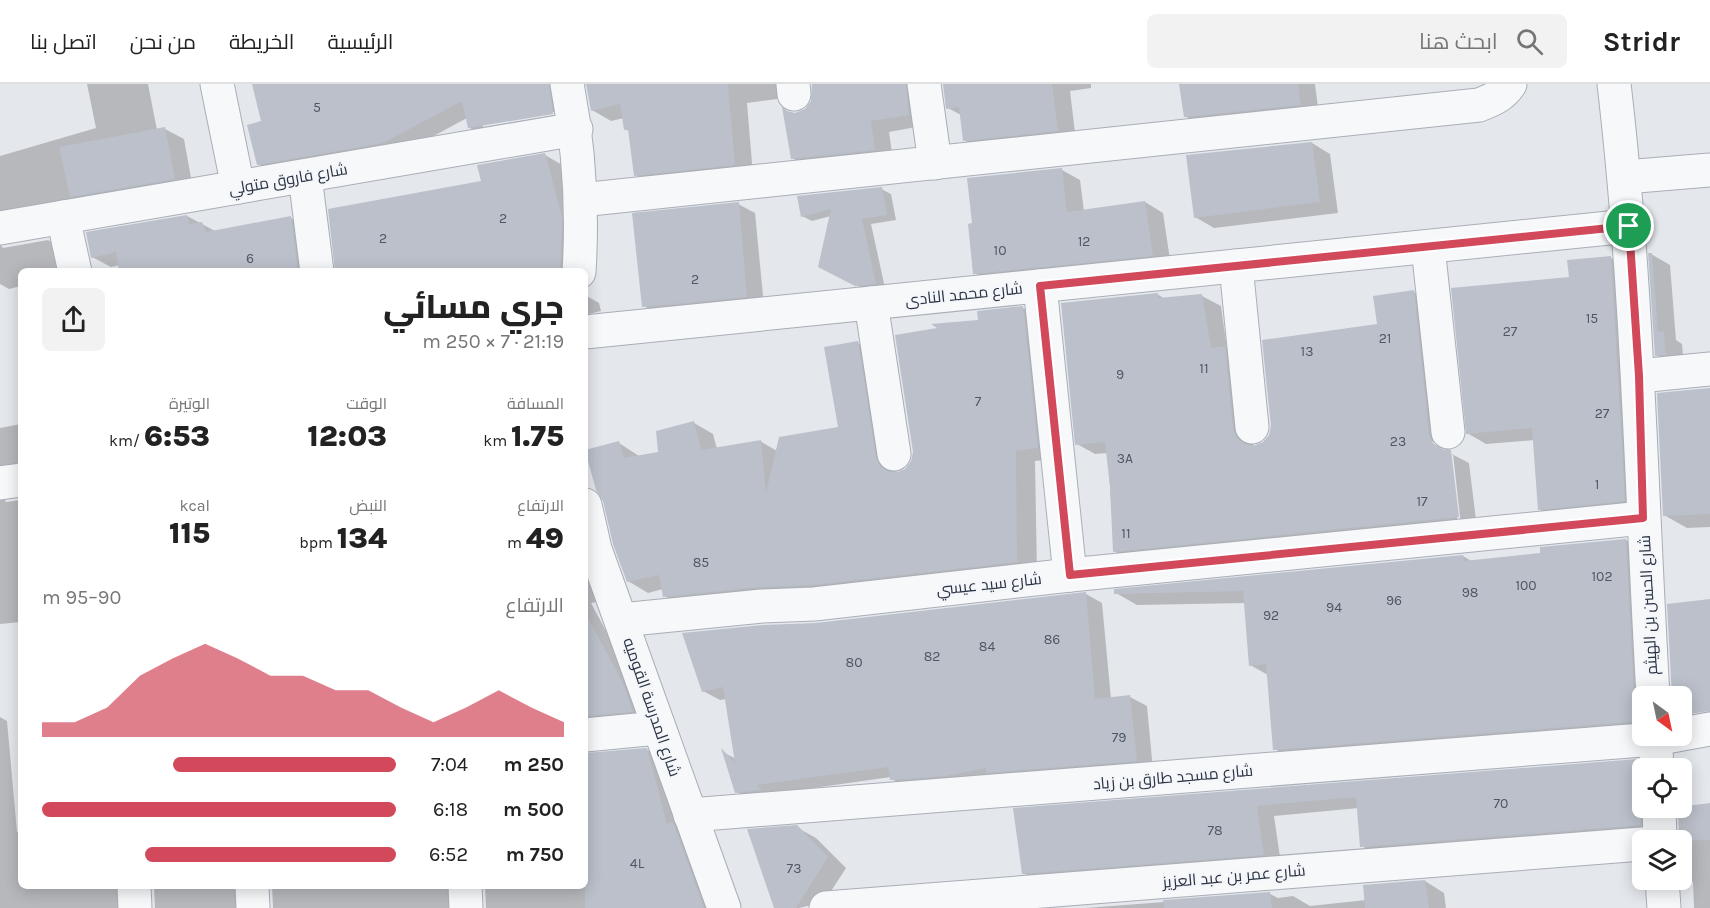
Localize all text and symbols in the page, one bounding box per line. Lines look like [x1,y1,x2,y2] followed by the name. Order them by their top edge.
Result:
[1147,14,1567,68] search box
[1513,25,1546,58] icon: search
[1603,25,1680,58] text: Stridr
[1419,29,1498,55] text: ابحث هنا
[30,30,97,54] text: اتصل بنا
[130,30,196,54] text: من نحن
[229,30,294,54] text: الخريطة
[327,30,393,54] text: الرئيسية
[313,99,321,116] house number: 5
[227,159,350,203] street label: شارع فاروق متولي
[1603,200,1654,251] pin
[1612,209,1645,242] icon: arrive
[499,210,507,227] house number: 2
[379,230,387,247] house number: 2
[1078,233,1090,250] house number: 12
[994,242,1006,259] house number: 10
[246,250,254,267] house number: 6
[691,271,699,288] house number: 2
[904,278,1024,312] street label: شارع محمد النادى
[42,288,105,351] button: share
[383,288,564,326] text: جري مسائي
[1586,310,1598,327] house number: 15
[1503,323,1518,340] house number: 27
[422,330,564,353] text: 21:19 · 7 × 250 m
[1379,330,1391,347] house number: 21
[1301,343,1313,360] house number: 13
[1199,360,1209,377] house number: 11
[1116,366,1124,383] house number: 9
[975,393,982,410] house number: 7
[169,394,210,413] text: الوتيرة
[346,394,387,413] text: الوقت
[507,394,564,413] text: المسافة
[1595,405,1610,422] house number: 27
[144,418,210,454] text: 6:53
[307,418,387,454] text: 12:03
[511,418,564,454] text: 1.75
[109,431,144,450] text: /km
[483,431,511,450] text: km
[1390,433,1406,450] house number: 23
[1117,450,1133,467] house number: 3A
[1595,476,1599,493] house number: 1
[1416,493,1428,510] house number: 17
[179,496,210,515] text: kcal
[349,496,387,515] text: النبض
[517,496,564,515] text: الارتفاع
[169,515,210,551] text: 115
[337,520,387,556] text: 134
[526,520,564,556] text: 49
[1121,525,1131,542] house number: 11
[299,533,337,552] text: bpm
[507,533,526,552] text: m
[1635,534,1663,675] street label: شارع الحسن بن الهيثم
[693,554,709,571] house number: 85
[1591,568,1613,585] house number: 102
[935,569,1043,602] street label: شارع سيد عيسي
[1515,577,1537,594] house number: 100
[1462,584,1478,601] house number: 98
[42,586,121,609] text: 90–95 m
[1386,592,1402,609] house number: 96
[505,594,564,617] text: الارتفاع
[1326,599,1342,616] house number: 94
[1263,607,1279,624] house number: 92
[1044,631,1060,648] house number: 86
[617,635,685,780] street label: شارع المدرسة القوميه
[979,638,995,655] house number: 84
[924,648,940,665] house number: 82
[846,654,862,671] house number: 80
[1632,686,1692,746] north arrow
[1632,686,1692,890] map controls
[1112,729,1126,746] house number: 79
[431,753,468,776] text: 7:04
[504,753,564,776] text: 250 m
[1632,758,1692,818] button: locate
[1092,761,1254,795] street label: شارع مسجد طارق بن زياد
[1494,795,1508,812] house number: 70
[433,798,468,821] text: 6:18
[503,798,564,821] text: 500 m
[1207,822,1223,839] house number: 78
[1632,830,1692,890] button: layers
[429,843,468,866] text: 6:52
[506,843,564,866] text: 750 m
[630,855,645,872] house number: 4L
[787,860,801,877] house number: 73
[1161,860,1306,894] street label: شارع عمر بن عبد العزيز

